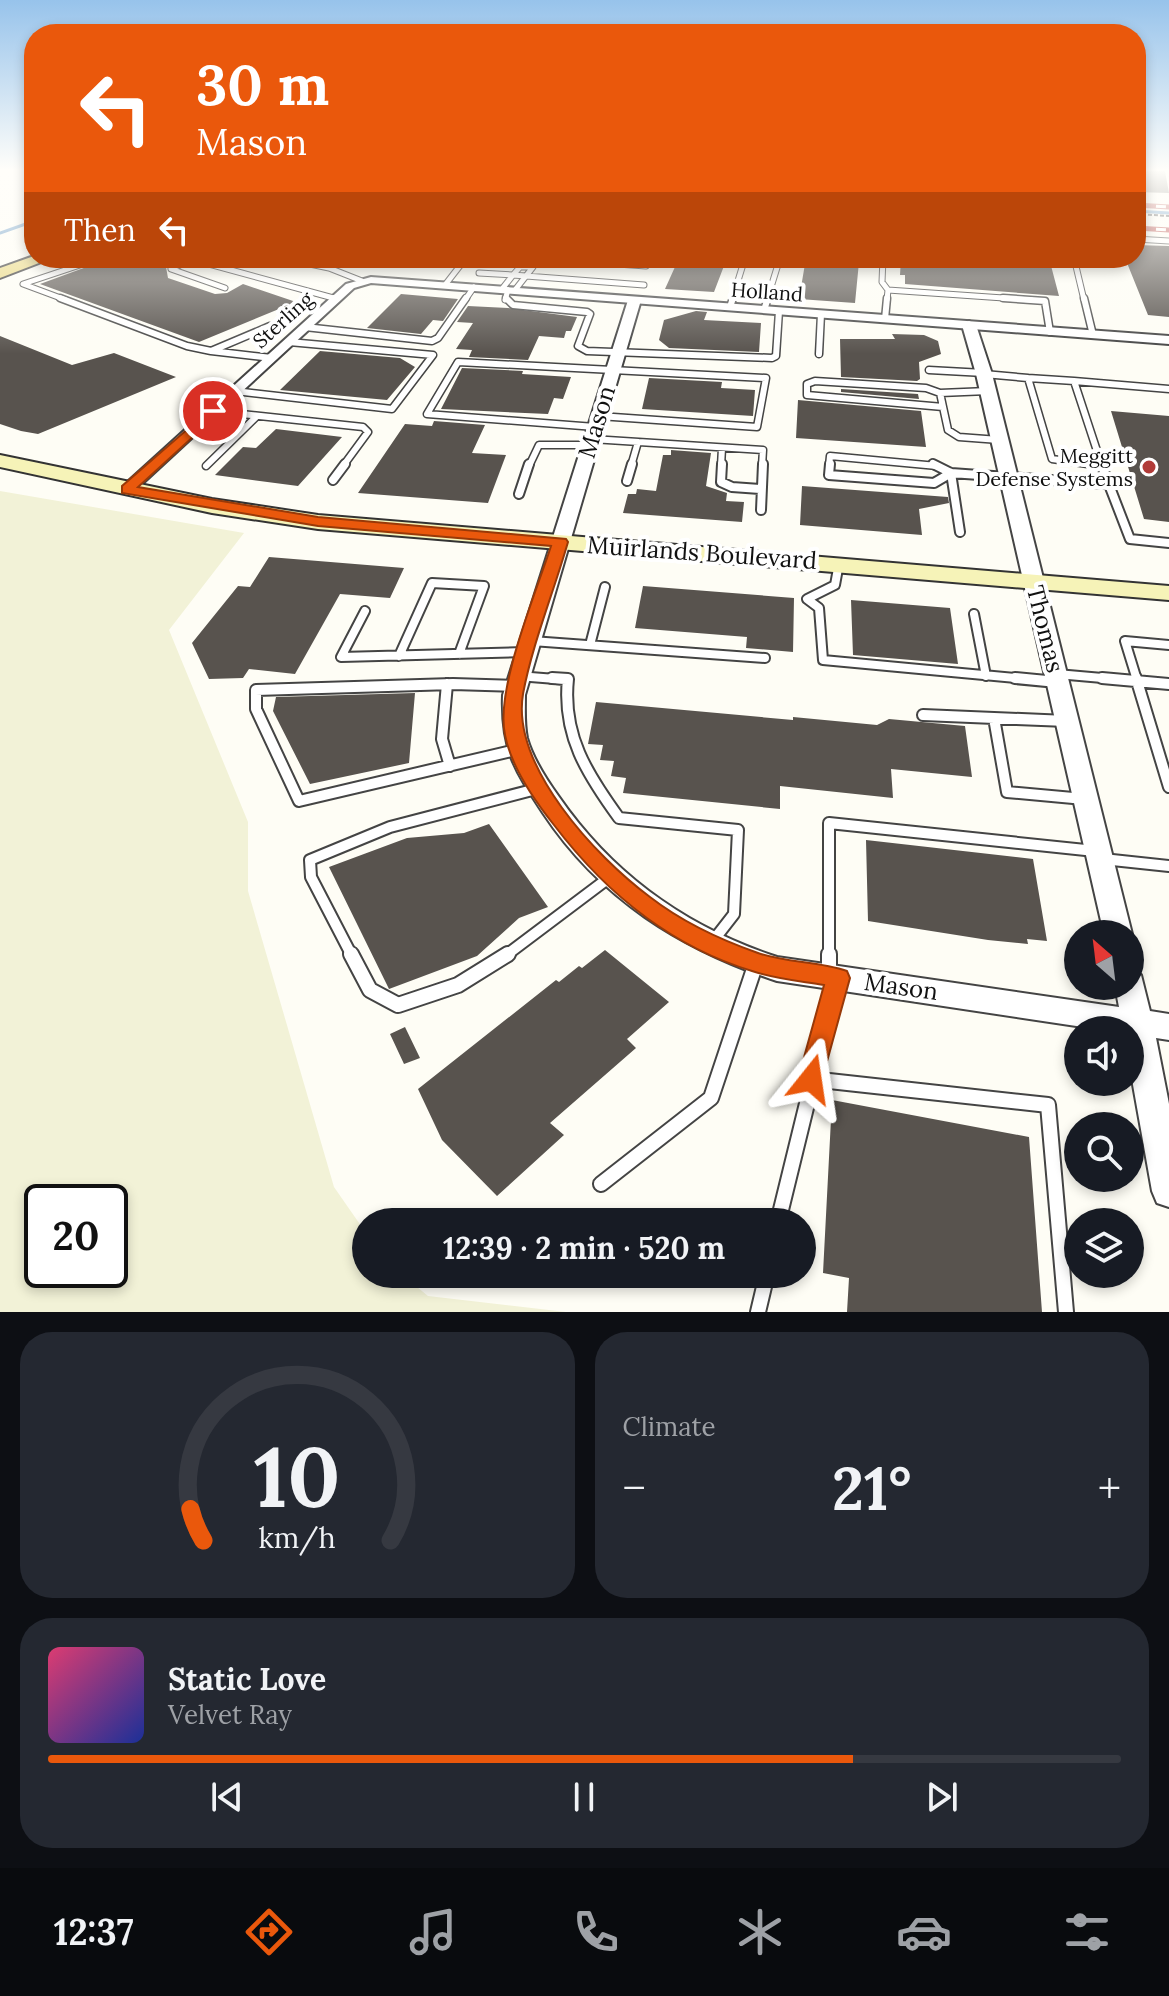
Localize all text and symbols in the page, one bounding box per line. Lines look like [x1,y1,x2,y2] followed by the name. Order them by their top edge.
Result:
[196,49,329,120] text: 30 m
[64,56,168,160] icon: left
[196,119,307,165] text: Mason
[152,208,196,252] icon: left
[64,211,136,249] text: Then
[730,277,804,306] street label: Holland
[247,285,319,353] street label: Sterling
[179,377,247,445] pin
[571,382,622,462] street label: Mason
[191,389,235,433] icon: arrive
[975,443,1133,491] place label: Meggitt Defense Systems
[1140,458,1158,476] marker: Meggitt Defense Systems
[586,529,818,576] street label: Muirlands Boulevard
[1020,582,1071,676] street label: Thomas
[1064,920,1144,1000] north arrow
[1064,920,1144,1288] map controls
[862,966,940,1007] street label: Mason
[1064,1016,1144,1096] button: sound
[769,1037,853,1121] position arrow
[1064,1112,1144,1192] button: search
[24,1184,128,1288] speed limit sign: 20
[1064,1208,1144,1288] button: layers
[443,1229,725,1267] text: 12:39 · 2 min · 520 m
[623,1410,716,1443] text: Climate
[254,1423,341,1530] text: 10
[832,1450,911,1526] text: 21°
[623,1460,646,1516] text: −
[1098,1460,1121,1516] text: +
[259,1519,336,1556] text: km/h
[168,1660,326,1698] text: Static Love
[168,1698,292,1731] text: Velvet Ray
[205,1775,249,1819] icon: previous
[562,1775,606,1819] icon: pause
[920,1775,964,1819] icon: next
[241,1904,297,1960] icon: directions
[405,1904,461,1960] icon: music
[568,1904,624,1960] icon: phone
[732,1904,788,1960] icon: climate
[896,1904,952,1960] icon: car
[1059,1904,1115,1960] icon: filters
[54,1909,134,1955] text: 12:37

